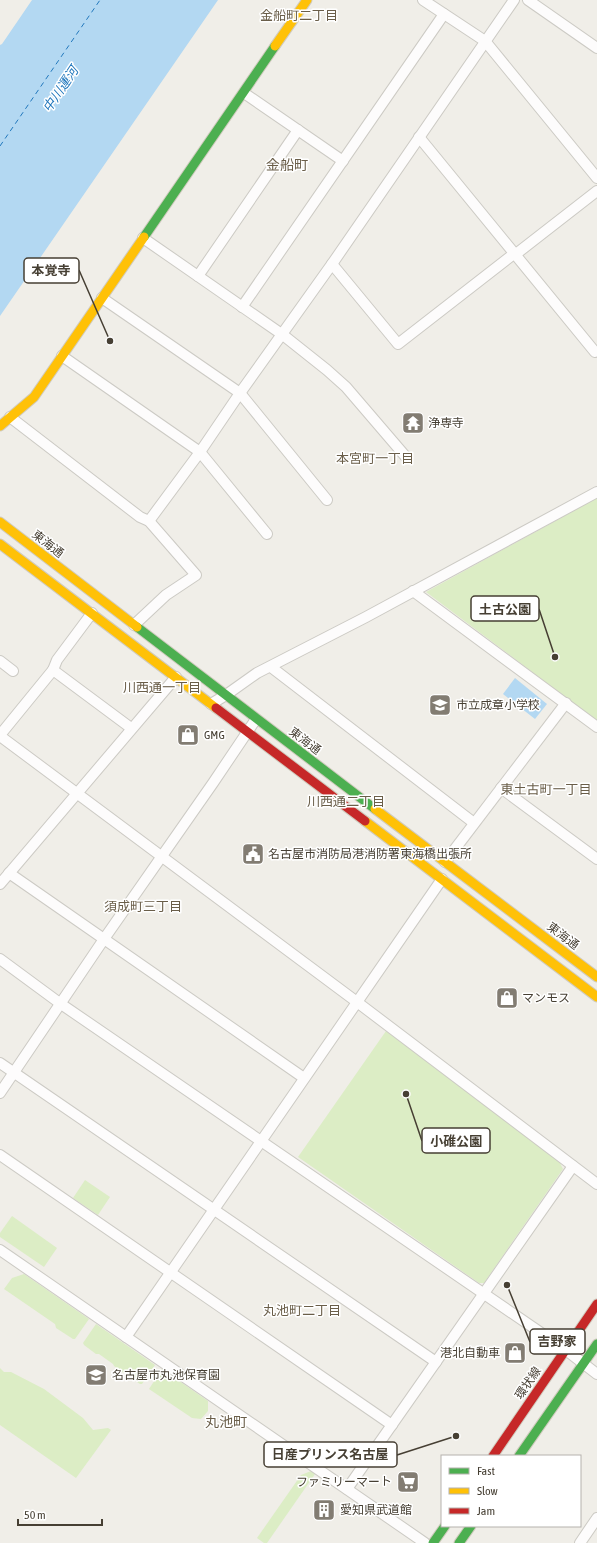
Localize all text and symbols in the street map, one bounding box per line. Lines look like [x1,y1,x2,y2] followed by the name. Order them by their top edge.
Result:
[260,8,338,23] district label: 金船町二丁目
[40,61,83,115] water label: 中川運河
[266,157,308,173] district label: 金船町
[24,258,79,283] callout: 本覚寺
[31,263,71,278] text: 本覚寺
[400,410,426,436] temple icon: 浄専寺
[428,416,464,430] place label: 浄専寺
[336,451,414,466] district label: 本宮町一丁目
[30,527,66,561] street label: 東海通
[471,596,539,621] callout: 土古公園
[479,602,531,617] text: 土古公園
[123,680,201,695] district label: 川西通一丁目
[427,692,453,718] school or university icon: 市立成章小学校
[456,698,540,712] place label: 市立成章小学校
[175,722,201,748] shop icon: GMG
[286,725,324,757] street label: 東海通
[204,728,225,742] place label: GMG
[500,782,592,797] district label: 東土古町一丁目
[307,794,385,809] district label: 川西通二丁目
[240,841,266,867] public building icon: 名古屋市消防局港消防署東海橋出張所
[268,847,472,861] place label: 名古屋市消防局港消防署東海橋出張所
[104,899,182,914] district label: 須成町三丁目
[544,920,582,952] street label: 東海通
[494,985,520,1011] shop icon: マンモス
[522,991,570,1005] place label: マンモス
[422,1128,490,1153] callout: 小碓公園
[430,1134,482,1149] text: 小碓公園
[263,1303,341,1318] district label: 丸池町二丁目
[530,1329,585,1354] callout: 吉野家
[537,1334,577,1349] text: 吉野家
[502,1340,528,1366] shop icon: 港北自動車
[440,1346,500,1360] place label: 港北自動車
[83,1362,109,1388] school or university icon: 名古屋市丸池保育園
[512,1364,544,1402] street label: 環状線
[112,1368,220,1382] place label: 名古屋市丸池保育園
[205,1414,247,1430] district label: 丸池町
[264,1442,397,1467] callout: 日産プリンス名古屋
[272,1447,388,1462] text: 日産プリンス名古屋
[441,1455,581,1527] legend
[477,1464,495,1478] text: Fast
[395,1469,421,1495] supermarket icon: ファミリーマート
[296,1475,392,1489] place label: ファミリーマート
[477,1484,498,1498] text: Slow
[311,1497,337,1523] building icon: 愛知県武道館
[18,1501,102,1527] scale bar
[340,1503,412,1517] place label: 愛知県武道館
[477,1504,495,1518] text: Jam
[24,1508,46,1522] text: 50 m

